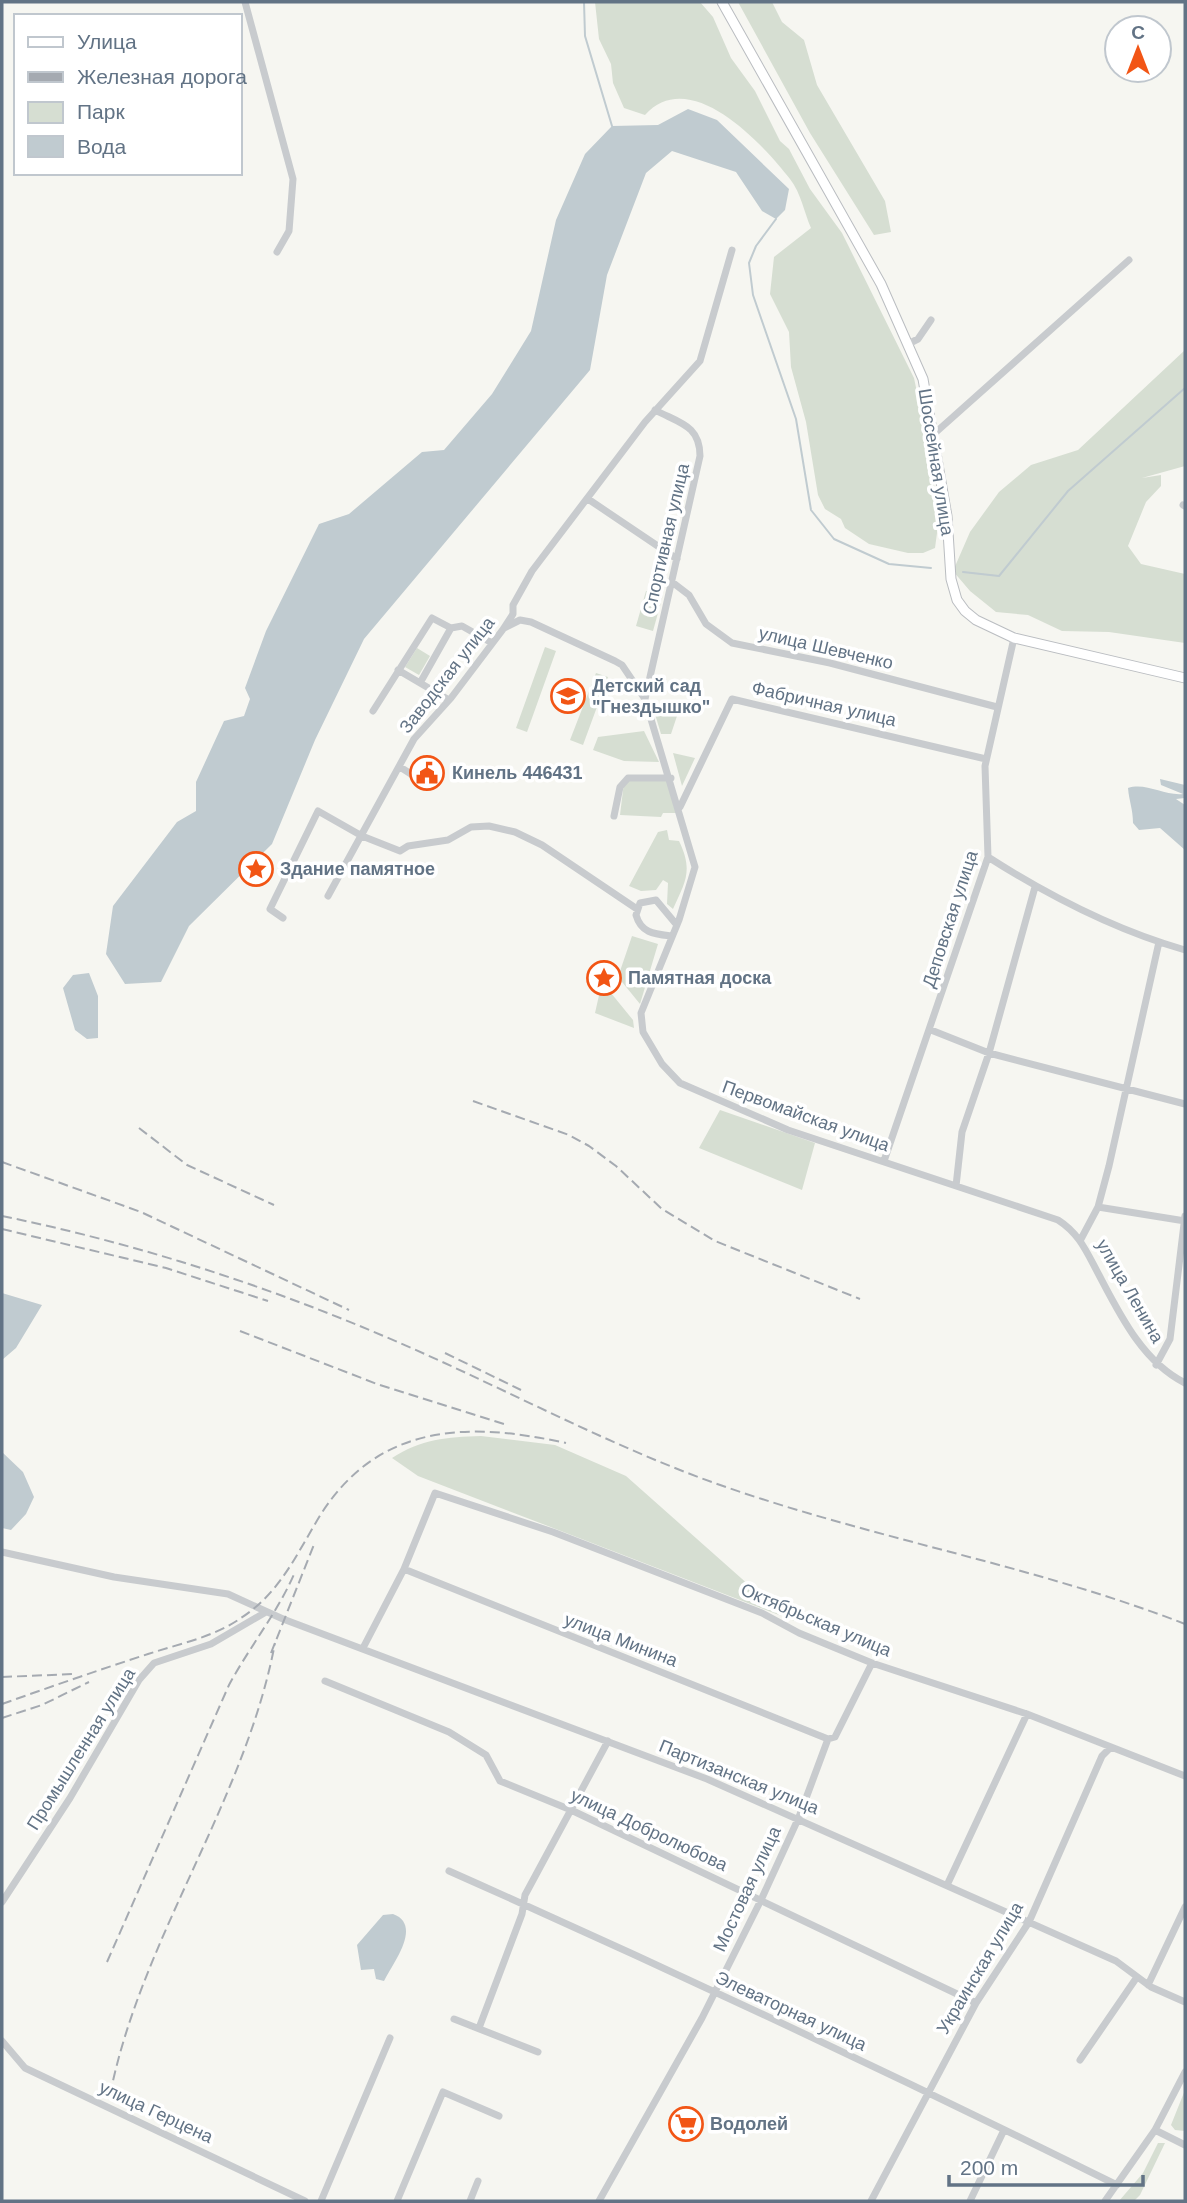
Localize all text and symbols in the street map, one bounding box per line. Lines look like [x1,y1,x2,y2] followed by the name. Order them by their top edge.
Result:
[14,14,242,175] legend
[1103,14,1173,84] north arrow
[1131,22,1145,43] text: С
[77,30,137,53] text: Улица
[77,65,247,88] text: Железная дорога
[77,100,125,123] text: Парк
[77,135,126,158] text: Вода
[914,387,958,538] street label: Шоссейная улица
[639,461,693,616] street label: Спортивная улица
[395,612,499,737] street label: Заводская улица
[757,623,895,673] street label: улица Шевченко
[592,676,710,717] place label: Детский сад "Гнездышко"
[549,677,587,715] school or university icon: Детский сад "Гнездышко"
[750,678,899,731] street label: Фабричная улица
[408,754,446,792] public building icon: Кинель 446431
[452,763,583,783] place label: Кинель 446431
[918,847,982,990] street label: Деповская улица
[237,850,275,888] place icon: Здание памятное
[280,859,435,879] place label: Здание памятное
[585,959,623,997] place icon: Памятная доска
[628,968,772,988] place label: Памятная доска
[720,1076,893,1156] street label: Первомайская улица
[1092,1236,1168,1347] street label: улица Ленина
[738,1579,895,1661] street label: Октябрьская улица
[562,1609,681,1671] street label: улица Минина
[23,1663,140,1834] street label: Промышленная улица
[656,1736,823,1819] street label: Партизанская улица
[567,1785,731,1876] street label: улица Добролюбова
[709,1822,785,1955] street label: Мостовая улица
[933,1898,1028,2037] street label: Украинская улица
[712,1967,870,2055] street label: Элеваторная улица
[96,2077,217,2147] street label: улица Герцена
[667,2105,705,2143] supermarket icon: Водолей
[710,2114,788,2134] place label: Водолей
[949,2144,1143,2188] scale bar
[960,2156,1018,2179] text: 200 m

